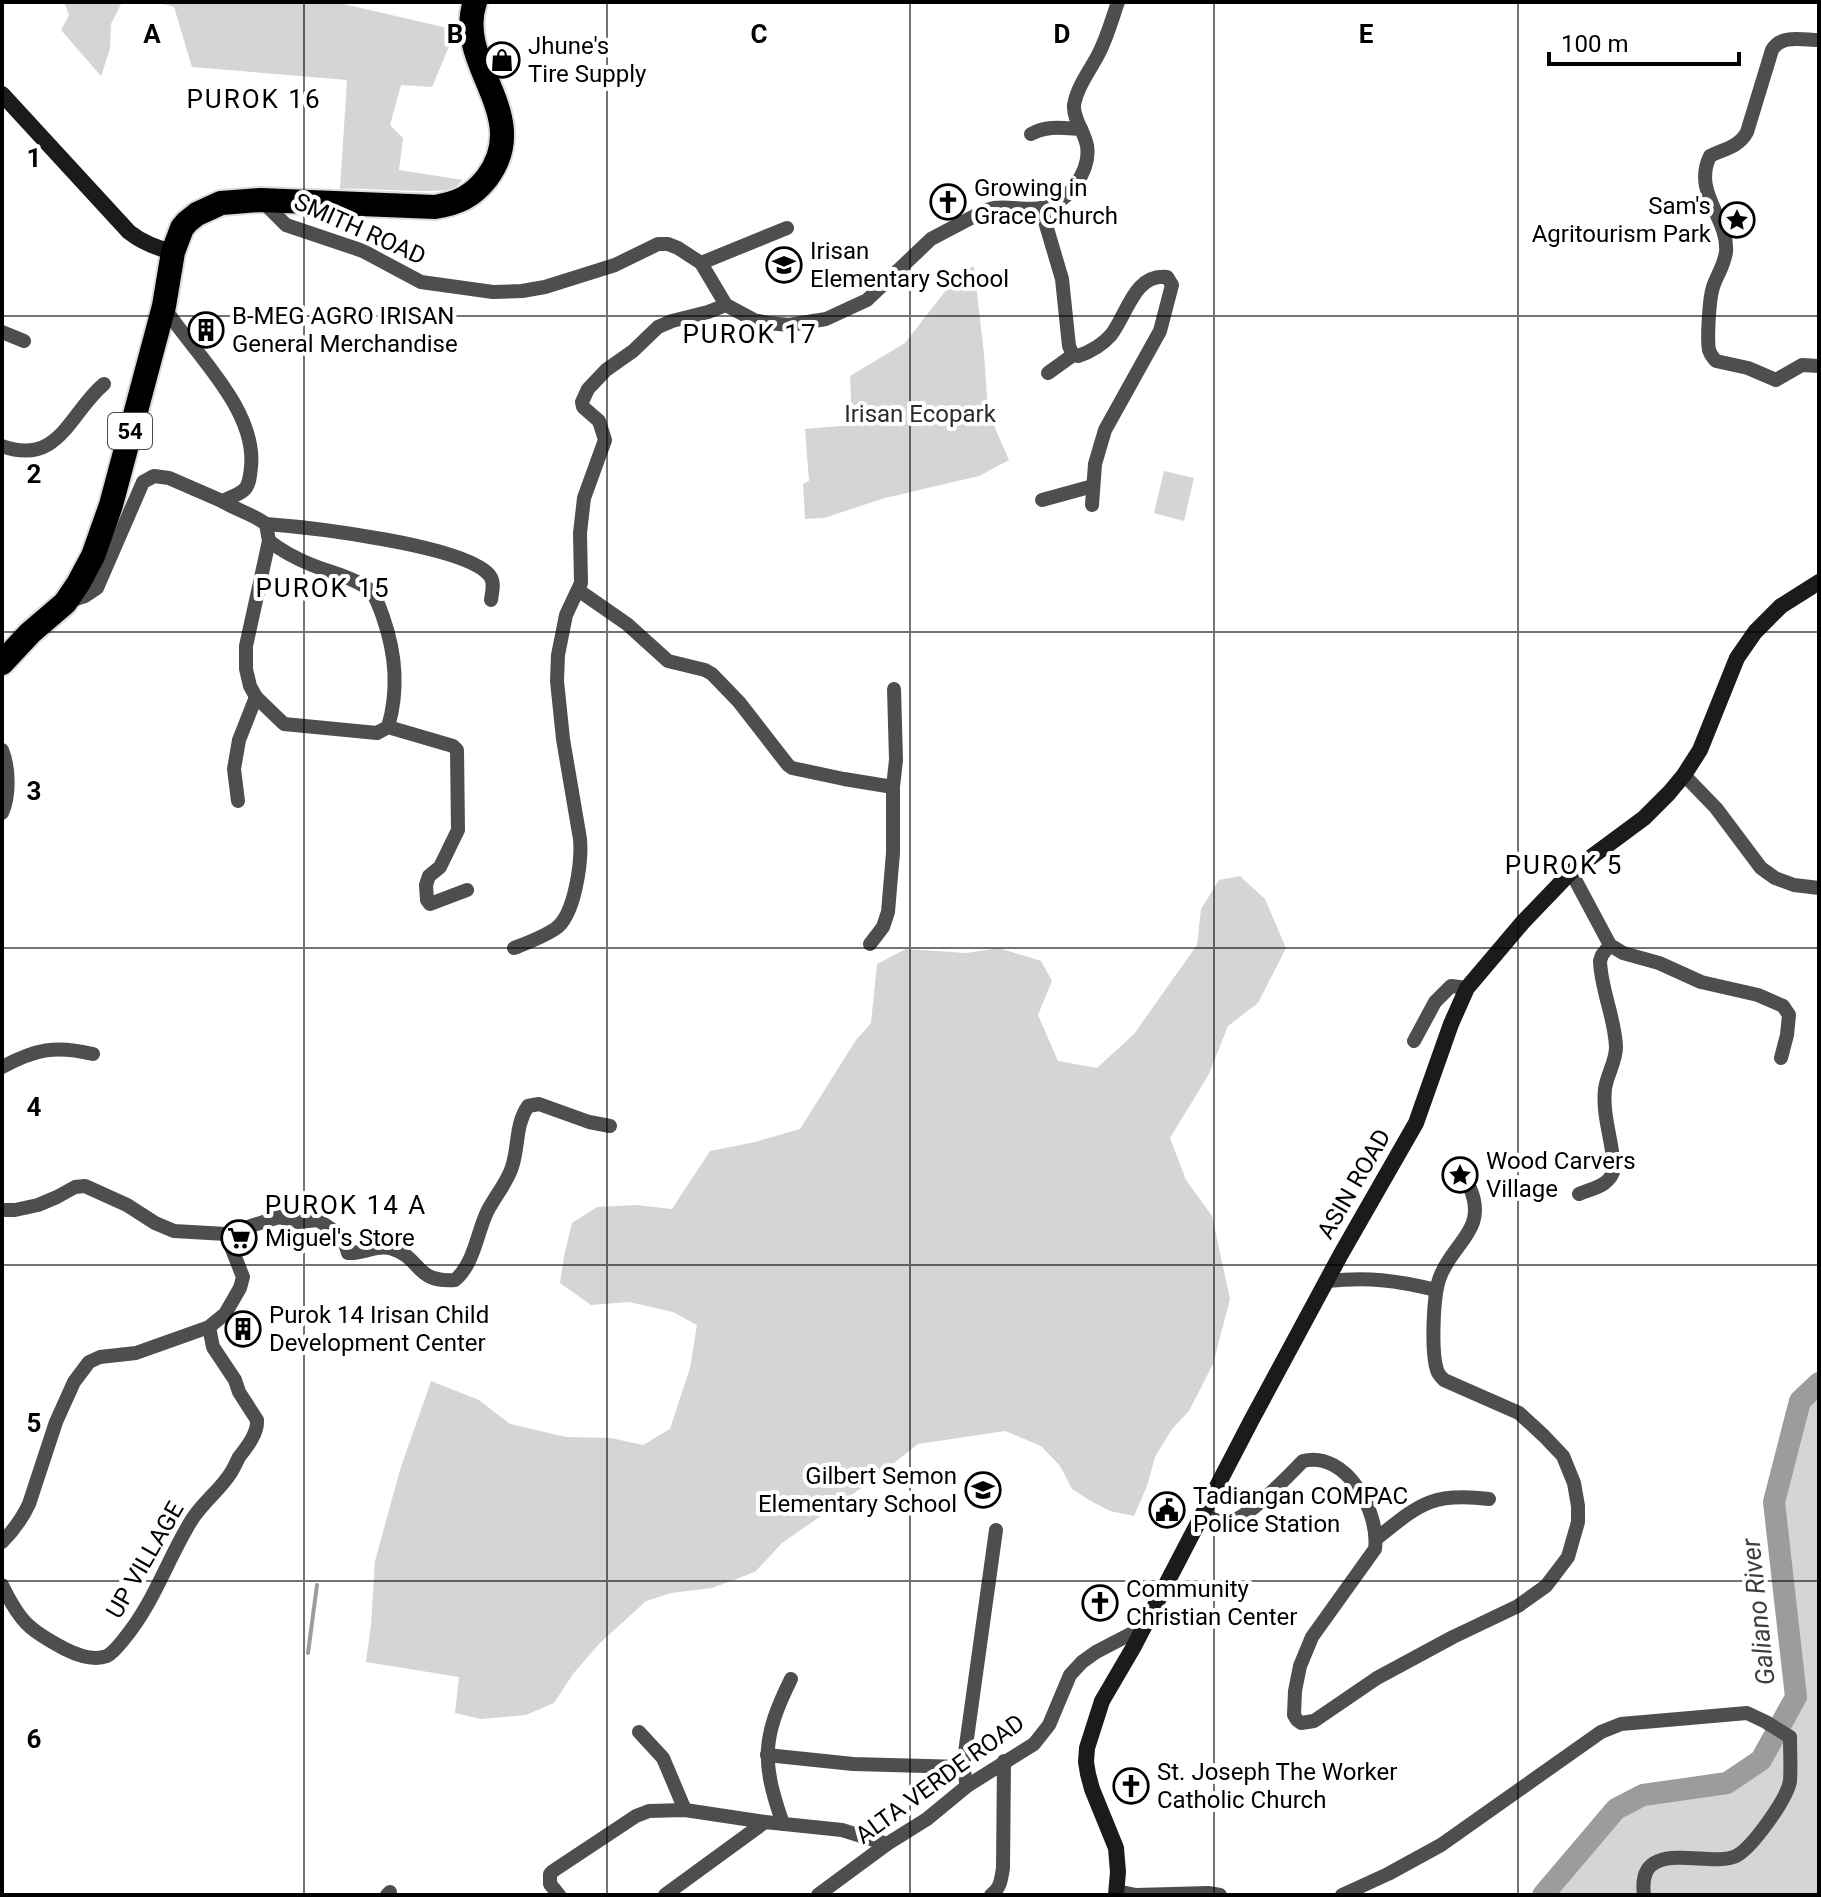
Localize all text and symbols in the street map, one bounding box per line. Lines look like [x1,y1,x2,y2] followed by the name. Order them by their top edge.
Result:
[1549,16,1739,66] scale bar
[143,19,161,49] text: A
[447,19,463,49] text: B
[750,19,768,49] text: C
[1054,19,1070,49] text: D
[1359,19,1374,49] text: E
[1561,30,1628,58] text: 100 m
[528,32,647,88] place label: Jhune's Tire Supply
[483,41,521,79] shop icon: Jhune's Tire Supply
[186,84,322,114] district label: PUROK 16
[27,143,41,173] text: 1
[974,174,1118,230] place label: Growing in Grace Church
[929,183,967,221] church icon: Growing in Grace Church
[290,187,430,271] street label: SMITH ROAD
[1532,192,1712,248] place label: Sam's Agritourism Park
[1718,201,1756,239] place icon: Sam's Agritourism Park
[810,237,1009,293] place label: Irisan Elementary School
[765,246,803,284] school or university icon: Irisan Elementary School
[232,302,458,358] place label: B-MEG AGRO IRISAN General Merchandise
[187,311,225,349] building icon: B-MEG AGRO IRISAN General Merchandise
[682,319,818,349] district label: PUROK 17
[844,400,997,428] park label: Irisan Ecopark
[108,413,152,449] road number: 54
[27,459,41,489] text: 2
[255,573,391,603] district label: PUROK 15
[27,776,41,806] text: 3
[1505,850,1623,880] district label: PUROK 5
[27,1092,42,1122] text: 4
[1311,1124,1397,1244] street label: ASIN ROAD
[1486,1147,1636,1203] place label: Wood Carvers Village
[1441,1156,1479,1194] place icon: Wood Carvers Village
[265,1190,427,1220] district label: PUROK 14 A
[220,1219,258,1257] supermarket icon: Miguel's Store
[265,1224,415,1252] place label: Miguel's Store
[269,1301,489,1357] place label: Purok 14 Irisan Child Development Center
[224,1310,262,1348] building icon: Purok 14 Irisan Child Development Center
[27,1408,41,1438] text: 5
[758,1462,957,1518] place label: Gilbert Semon Elementary School
[964,1471,1002,1509] school or university icon: Gilbert Semon Elementary School
[1193,1482,1408,1538] place label: Tadiangan COMPAC Police Station
[1148,1491,1186,1529] public building icon: Tadiangan COMPAC Police Station
[100,1497,190,1623] street label: UP VILLAGE
[1735,1536,1781,1687] water label: Galiano River
[1126,1575,1297,1631] place label: Community Christian Center
[1081,1584,1119,1622] church icon: Community Christian Center
[850,1708,1030,1850] street label: ALTA VERDE ROAD
[27,1724,42,1754] text: 6
[1157,1758,1397,1814] place label: St. Joseph The Worker Catholic Church
[1112,1767,1150,1805] church icon: St. Joseph The Worker Catholic Church

